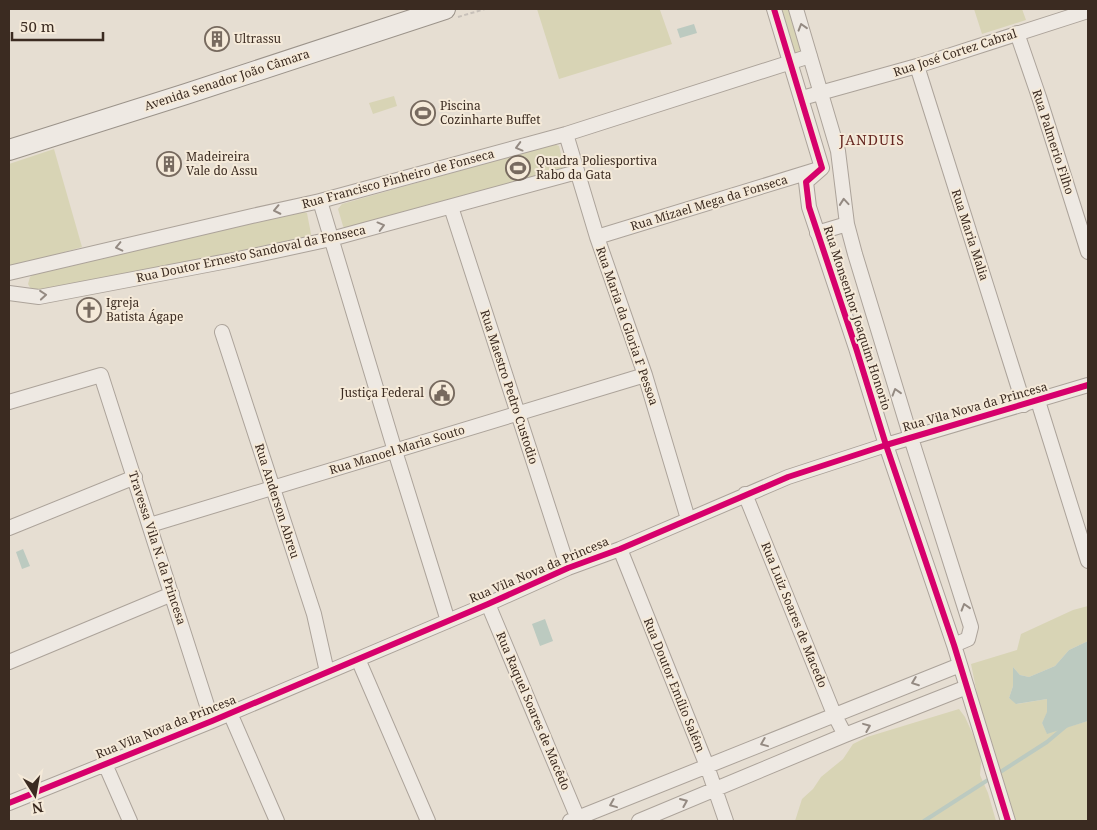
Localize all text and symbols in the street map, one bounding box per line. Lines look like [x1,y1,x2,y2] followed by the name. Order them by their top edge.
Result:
[12,10,104,42] scale bar
[20,16,55,36] text: 50 m
[797,24,807,32] one-way arrow
[891,24,1019,81] street label: Rua José Cortez Cabral
[204,26,230,52] building icon: Ultrassu
[234,30,282,47] place label: Ultrassu
[142,45,312,114] street label: Avenida Senador João Câmara
[1028,87,1079,197] street label: Rua Palmerio Filho
[440,97,540,128] place label: Piscina Cozinharte Buffet
[410,100,436,126] sports icon: Piscina Cozinharte Buffet
[838,130,905,149] district label: JANDUIS
[514,141,523,152] one-way arrow
[300,145,496,212] street label: Rua Francisco Pinheiro de Fonseca
[186,148,258,179] place label: Madeireira Vale do Assu
[156,151,182,177] building icon: Madeireira Vale do Assu
[536,152,657,183] place label: Quadra Poliesportiva Rabo da Gata
[505,155,531,181] sports icon: Quadra Poliesportiva Rabo da Gata
[628,170,790,235] street label: Rua Mizael Mega da Fonseca
[948,187,993,283] street label: Rua Maria Malia
[839,197,850,205] one-way arrow
[273,205,281,215] one-way arrow
[134,221,368,286] street label: Rua Doutor Ernesto Sandoval da Fonseca
[377,221,385,231] one-way arrow
[820,223,895,412] street label: Rua Monsenhor Joaquim Honorio
[114,241,123,252] one-way arrow
[592,244,663,408] street label: Rua Maria da Gloria F Pessoa
[39,290,47,301] one-way arrow
[106,294,183,325] place label: Igreja Batista Ágape
[76,297,102,323] church icon: Igreja Batista Ágape
[476,307,543,466] street label: Rua Maestro Pedro Custodio
[900,378,1050,435] street label: Rua Vila Nova da Princesa
[429,380,455,406] public building icon: Justiça Federal
[339,384,424,401] place label: Justiça Federal
[892,388,902,396] one-way arrow
[327,421,467,478] street label: Rua Manoel Maria Souto
[251,441,304,561] street label: Rua Anderson Abreu
[125,469,190,627] street label: Travessa Vila N. da Princesa
[466,532,611,607] street label: Rua Vila Nova da Princesa
[757,539,832,690] street label: Rua Luiz Soares de Macedo
[961,604,971,612] one-way arrow
[640,615,709,755] street label: Rua Doutor Emílio Salém
[492,629,575,793] street label: Rua Raquel Soares de Macêdo
[911,676,920,687] one-way arrow
[93,690,239,763] street label: Rua Vila Nova da Princesa
[862,723,871,733] one-way arrow
[760,737,769,747] one-way arrow
[10,770,60,820] north arrow
[30,798,45,819] text: N
[609,798,618,808] one-way arrow
[679,798,688,809] one-way arrow

